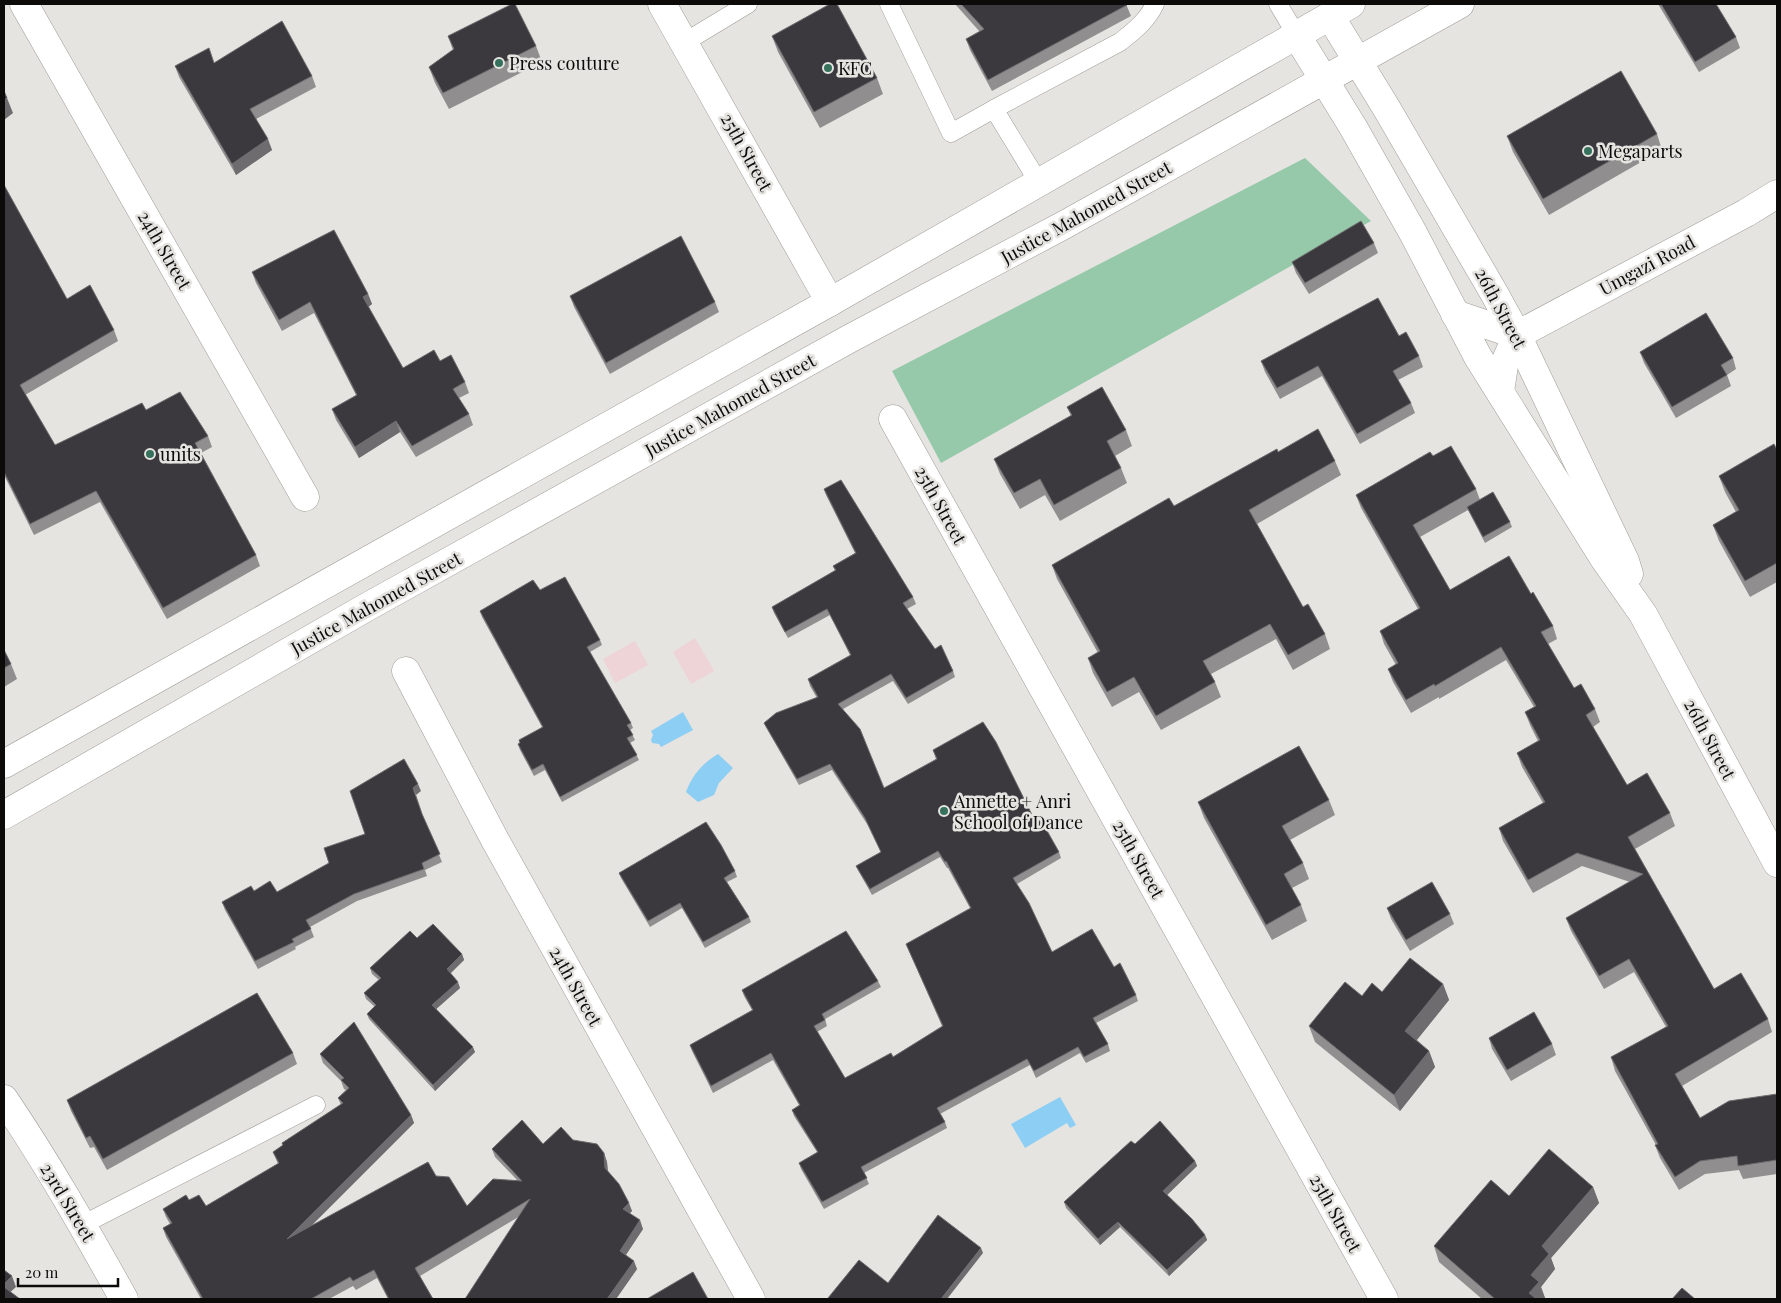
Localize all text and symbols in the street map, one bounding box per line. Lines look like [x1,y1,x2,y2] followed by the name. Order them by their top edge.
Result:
[509,51,620,75] place label: Press couture
[838,56,872,80] place label: KFC
[493,57,505,69] marker: Press couture
[822,62,834,74] marker: KFC
[716,109,779,196] street label: 25th Street
[1598,139,1683,163] place label: Megaparts
[1582,145,1594,157] marker: Megaparts
[996,155,1176,269] street label: Justice Mahomed Street
[133,206,198,294] street label: 24th Street
[1595,229,1700,300] street label: Umgazi Road
[1470,264,1532,353] street label: 26th Street
[640,348,820,462] street label: Justice Mahomed Street
[160,442,201,466] place label: units
[144,448,156,460] marker: units
[910,462,973,549] street label: 25th Street
[286,546,466,660] street label: Justice Mahomed Street
[1679,695,1741,784] street label: 26th Street
[953,789,1083,834] place label: Annette + Anri School of Dance
[938,805,950,817] marker: Annette + Anri School of Dance
[1108,816,1171,903] street label: 25th Street
[544,942,608,1031] street label: 24th Street
[35,1158,101,1246] street label: 23rd Street
[1305,1170,1368,1257] street label: 25th Street
[18,1256,118,1288] scale bar
[25,1262,59,1282] text: 20 m

